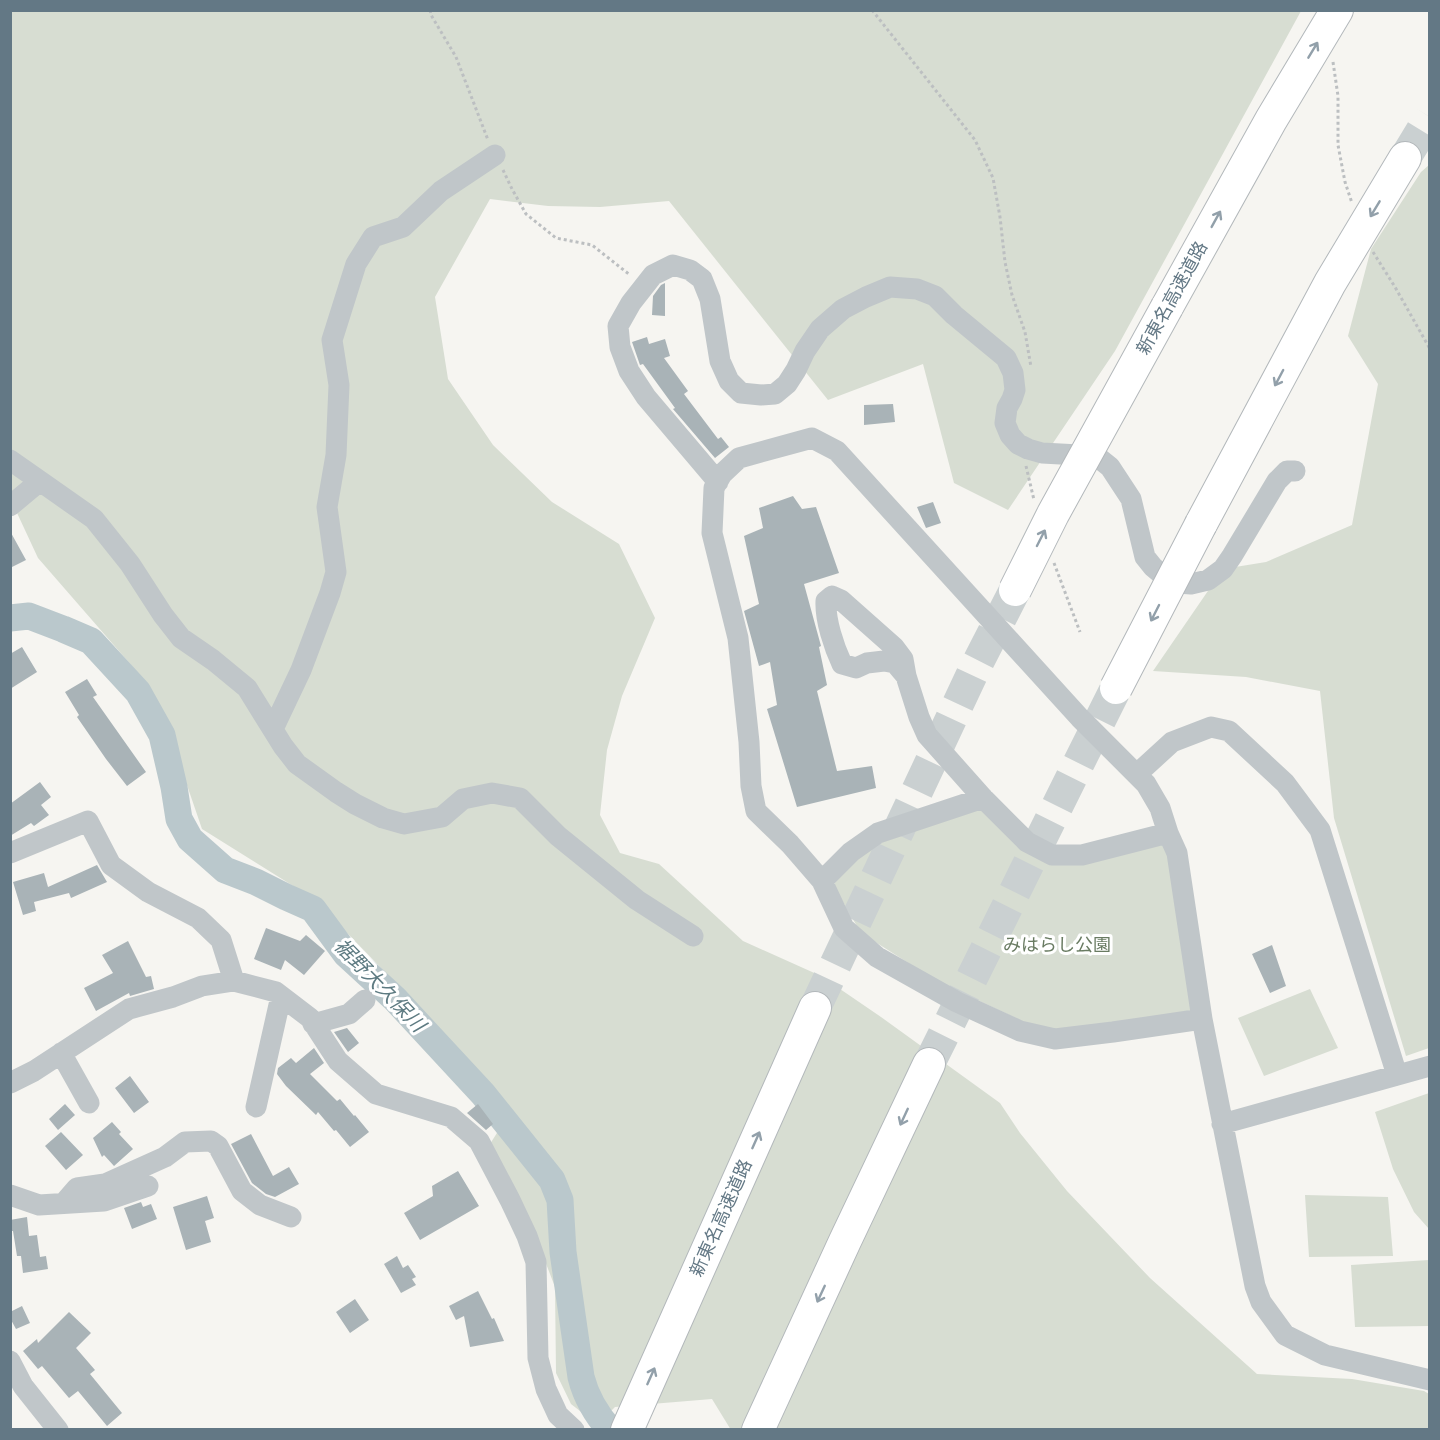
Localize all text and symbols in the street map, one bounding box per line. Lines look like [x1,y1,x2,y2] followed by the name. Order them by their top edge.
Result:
[1308,42,1320,59] one-way arrow
[1368,200,1380,217] one-way arrow
[1210,211,1222,228] one-way arrow
[1131,237,1212,358] street label: 新東名高速道路
[1273,369,1284,387] one-way arrow
[1036,529,1048,547] one-way arrow
[1149,603,1160,621] one-way arrow
[329,933,432,1039] water label: 裾野大久保川
[1003,933,1111,956] park label: みはらし公園
[898,1108,910,1126] one-way arrow
[750,1132,762,1150] one-way arrow
[684,1156,757,1280] street label: 新東名高速道路
[814,1285,826,1303] one-way arrow
[645,1367,657,1385] one-way arrow

